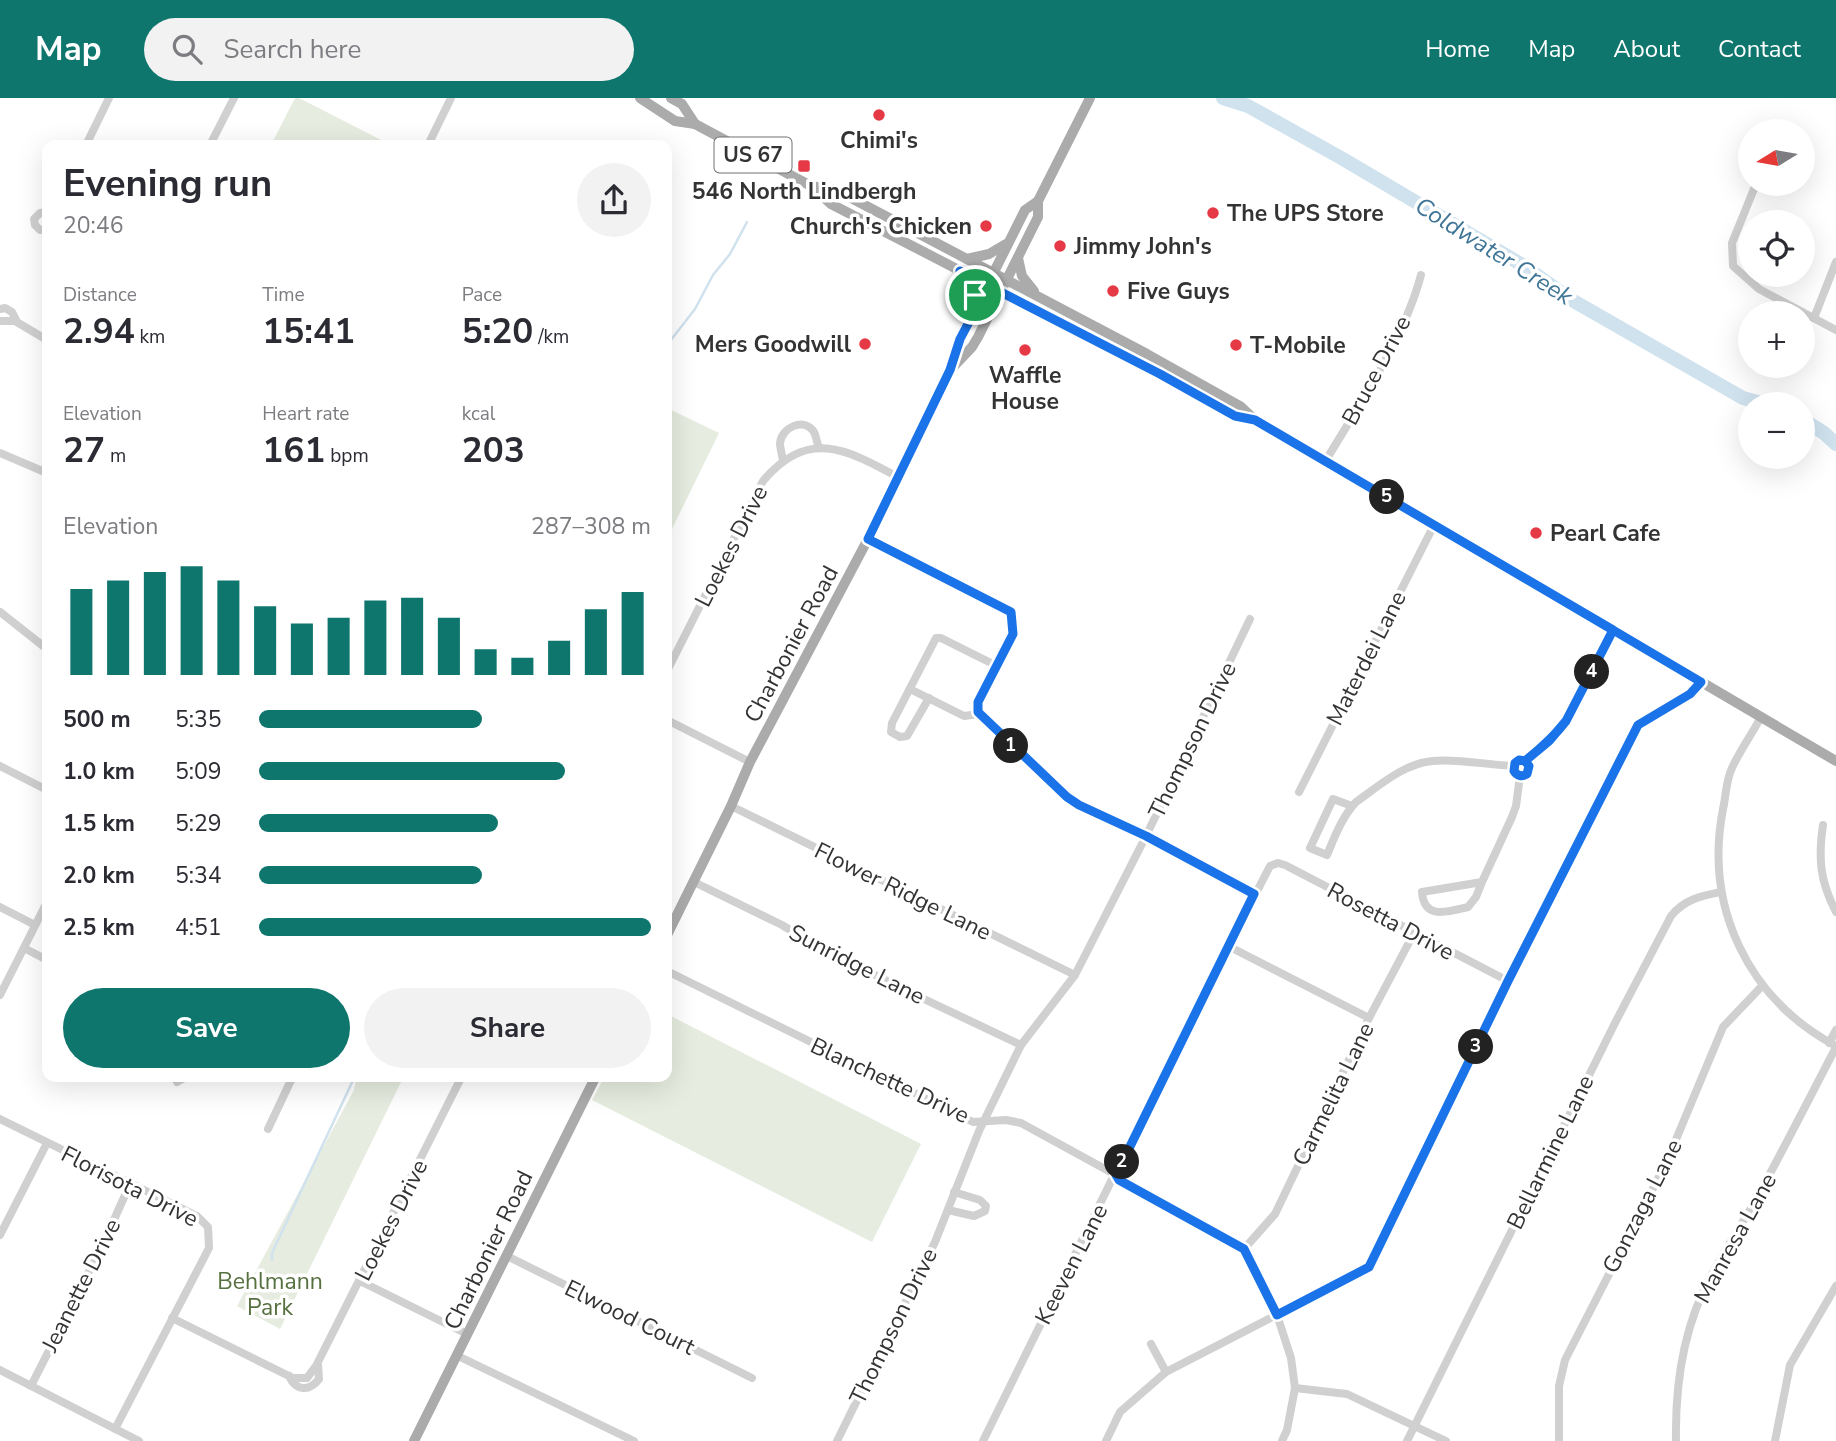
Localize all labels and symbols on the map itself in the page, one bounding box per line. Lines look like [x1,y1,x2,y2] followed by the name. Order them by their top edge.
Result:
[871,107,887,123] marker: Chimi's
[1738,119,1815,196] north arrow
[840,125,918,156] place label: Chimi's
[714,138,792,172] road number: US 67
[796,158,812,174] marker: 546 North Lindbergh
[692,176,916,207] place label: 546 North Lindbergh
[1409,190,1580,313] water label: Coldwater Creek
[1227,198,1384,229] place label: The UPS Store
[1205,205,1221,221] marker: The UPS Store
[790,211,972,242] place label: Church's Chicken
[978,218,994,234] marker: Church's Chicken
[1073,231,1212,262] place label: Jimmy John's
[1052,238,1068,254] marker: Jimmy John's
[945,265,1005,325] pin
[1127,276,1230,307] place label: Five Guys
[1105,283,1121,299] marker: Five Guys
[1335,310,1418,430] street label: Bruce Drive
[695,329,852,360] place label: Mers Goodwill
[1250,330,1346,361] place label: T-Mobile
[857,336,873,352] marker: Mers Goodwill
[1228,337,1244,353] marker: T-Mobile
[1017,342,1033,358] marker: Waffle House
[989,360,1061,417] place label: Waffle House
[688,480,775,612] street label: Loekes Drive
[1370,480,1404,514] pin: 5
[1550,518,1660,549] place label: Pearl Cafe
[1528,525,1544,541] marker: Pearl Cafe
[737,560,846,728] street label: Charbonier Road
[1319,586,1414,731] street label: Materdei Lane
[1574,654,1610,690] pin: 4
[1141,657,1244,823] street label: Thompson Drive
[993,728,1028,764] pin: 1
[809,835,996,948] street label: Flower Ridge Lane
[1322,875,1460,968] street label: Rosetta Drive
[783,917,930,1012] street label: Sunridge Lane
[1285,1017,1382,1171] street label: Carmelita Lane
[805,1030,974,1131] street label: Blanchette Drive
[1458,1030,1494,1065] pin: 3
[1500,1070,1601,1235] street label: Bellarmine Lane
[1595,1134,1690,1279] street label: Gonzaga Lane
[56,1139,204,1234] street label: Florisota Drive
[1104,1144,1140,1180] pin: 2
[348,1154,435,1286] street label: Loekes Drive
[436,1165,540,1335] street label: Charbonier Road
[1687,1168,1784,1309] street label: Manresa Lane
[1028,1199,1115,1330] street label: Keeven Lane
[34,1213,128,1358] street label: Jeanette Drive
[842,1243,945,1409] street label: Thompson Drive
[217,1266,323,1323] park label: Behlmann Park
[559,1273,701,1363] street label: Elwood Court

